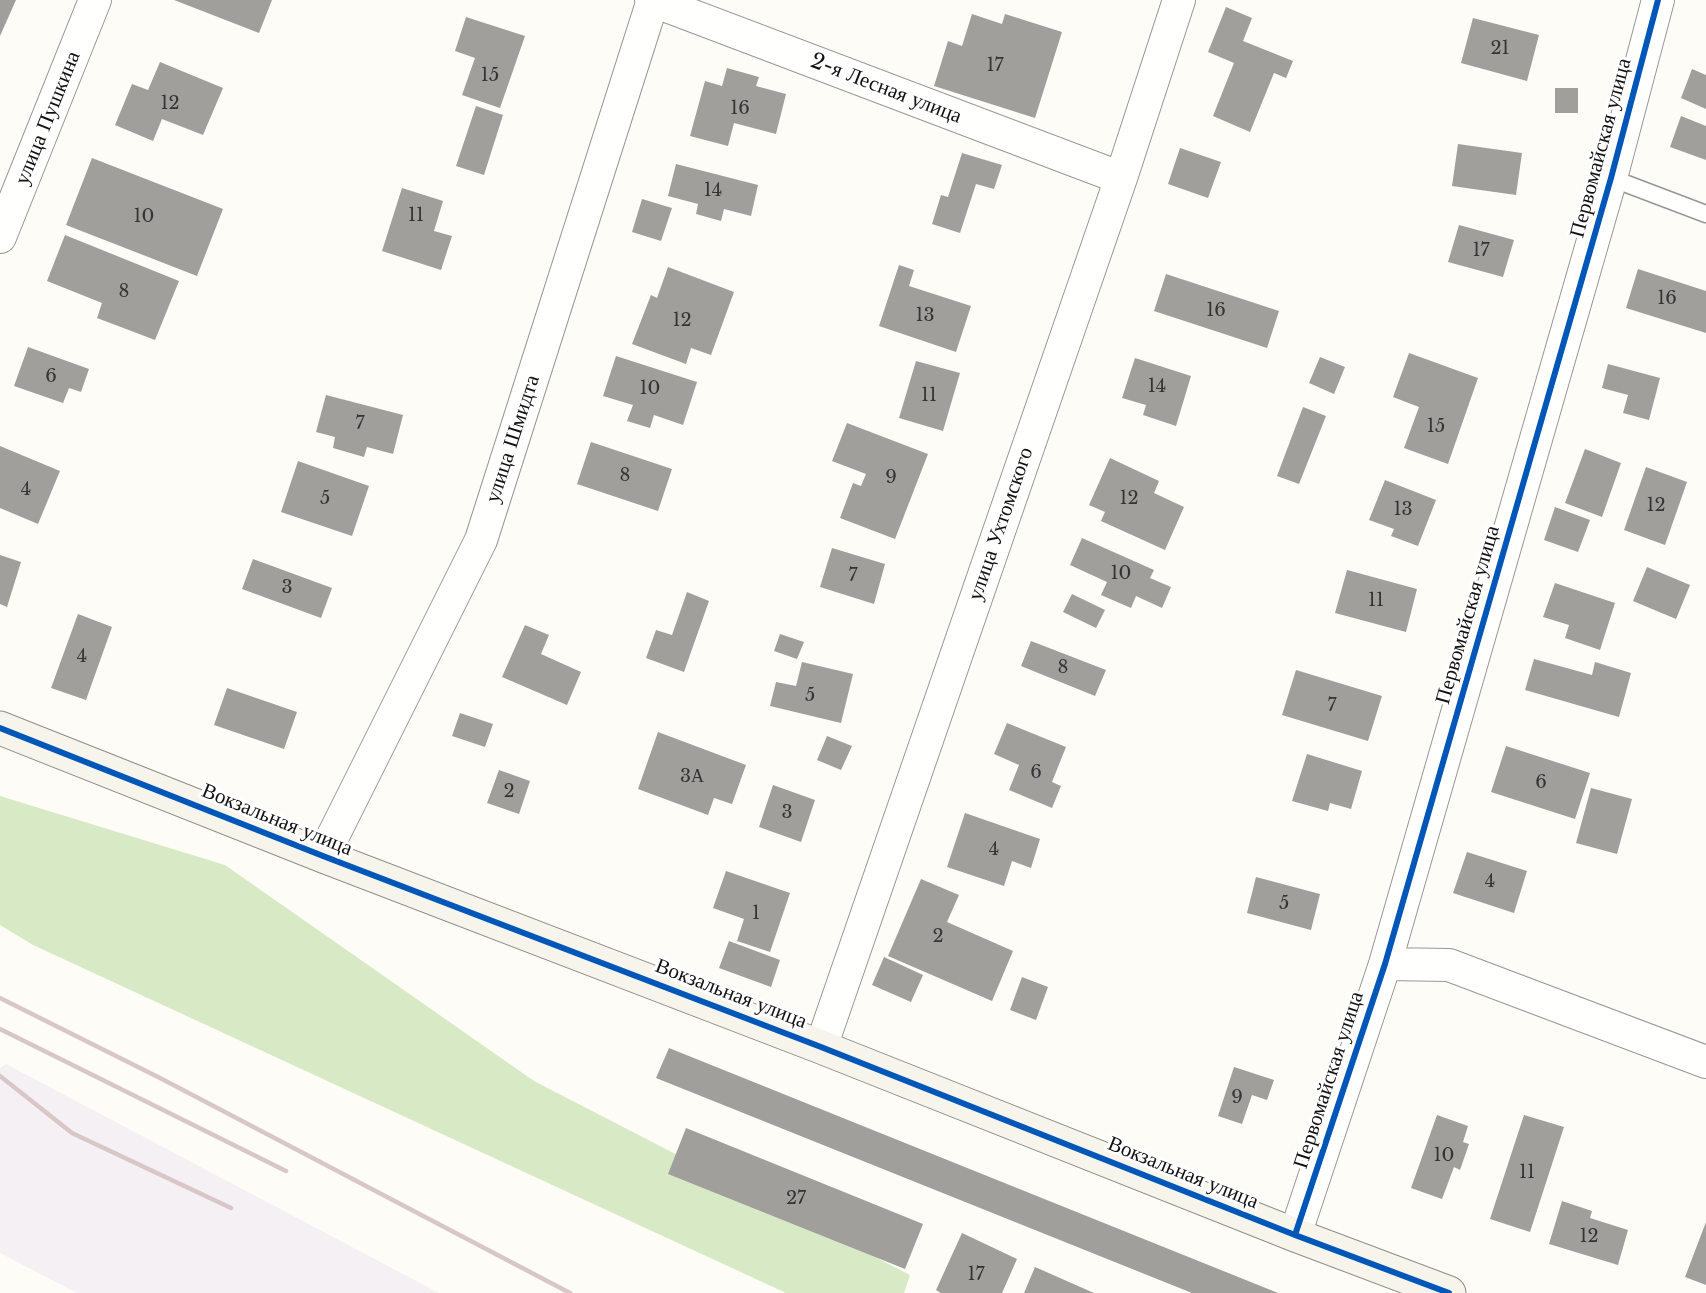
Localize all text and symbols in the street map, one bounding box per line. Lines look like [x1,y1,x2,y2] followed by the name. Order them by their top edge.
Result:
[1490,38,1510,60] house number: 21
[10,48,86,188] street label: улица Пушкина
[807,49,965,129] street label: 2-я Лесная улица
[986,55,1004,77] house number: 17
[1565,56,1637,240] street label: Первомайская улица
[481,65,499,87] house number: 15
[160,93,180,115] house number: 12
[730,98,750,120] house number: 16
[704,180,722,202] house number: 14
[408,205,424,227] house number: 11
[134,206,154,228] house number: 10
[1472,240,1490,262] house number: 17
[119,281,129,303] house number: 8
[1657,288,1677,310] house number: 16
[1206,300,1226,322] house number: 16
[915,305,935,327] house number: 13
[672,310,692,332] house number: 12
[45,366,57,388] house number: 6
[480,372,546,506] street label: улица Шмидта
[1148,376,1166,398] house number: 14
[640,378,660,400] house number: 10
[921,385,937,407] house number: 11
[355,413,365,435] house number: 7
[1427,416,1445,438] house number: 15
[963,444,1039,604] street label: улица Ухтомского
[620,465,630,487] house number: 8
[885,467,897,489] house number: 9
[21,479,31,501] house number: 4
[320,488,330,510] house number: 5
[1119,488,1139,510] house number: 12
[1646,495,1666,517] house number: 12
[1393,499,1413,521] house number: 13
[1430,523,1506,707] street label: Первомайская улица
[1111,563,1131,585] house number: 10
[848,565,858,587] house number: 7
[281,577,293,599] house number: 3
[1368,590,1384,612] house number: 11
[77,646,87,668] house number: 4
[1058,657,1068,679] house number: 8
[805,685,815,707] house number: 5
[1327,695,1337,717] house number: 7
[1030,762,1042,784] house number: 6
[680,766,704,788] house number: 3А
[1535,772,1547,794] house number: 6
[198,778,356,862] street label: Вокзальная улица
[503,781,515,803] house number: 2
[781,802,793,824] house number: 3
[989,839,999,861] house number: 4
[1485,871,1495,893] house number: 4
[1279,893,1289,915] house number: 5
[752,903,760,925] house number: 1
[932,926,944,948] house number: 2
[652,953,810,1035] street label: Вокзальная улица
[1288,988,1370,1172] street label: Первомайская улица
[1231,1087,1243,1109] house number: 9
[1104,1131,1262,1215] street label: Вокзальная улица
[1434,1145,1454,1167] house number: 10
[1519,1162,1535,1184] house number: 11
[786,1188,806,1210] house number: 27
[1579,1226,1599,1248] house number: 12
[967,1264,985,1286] house number: 17

